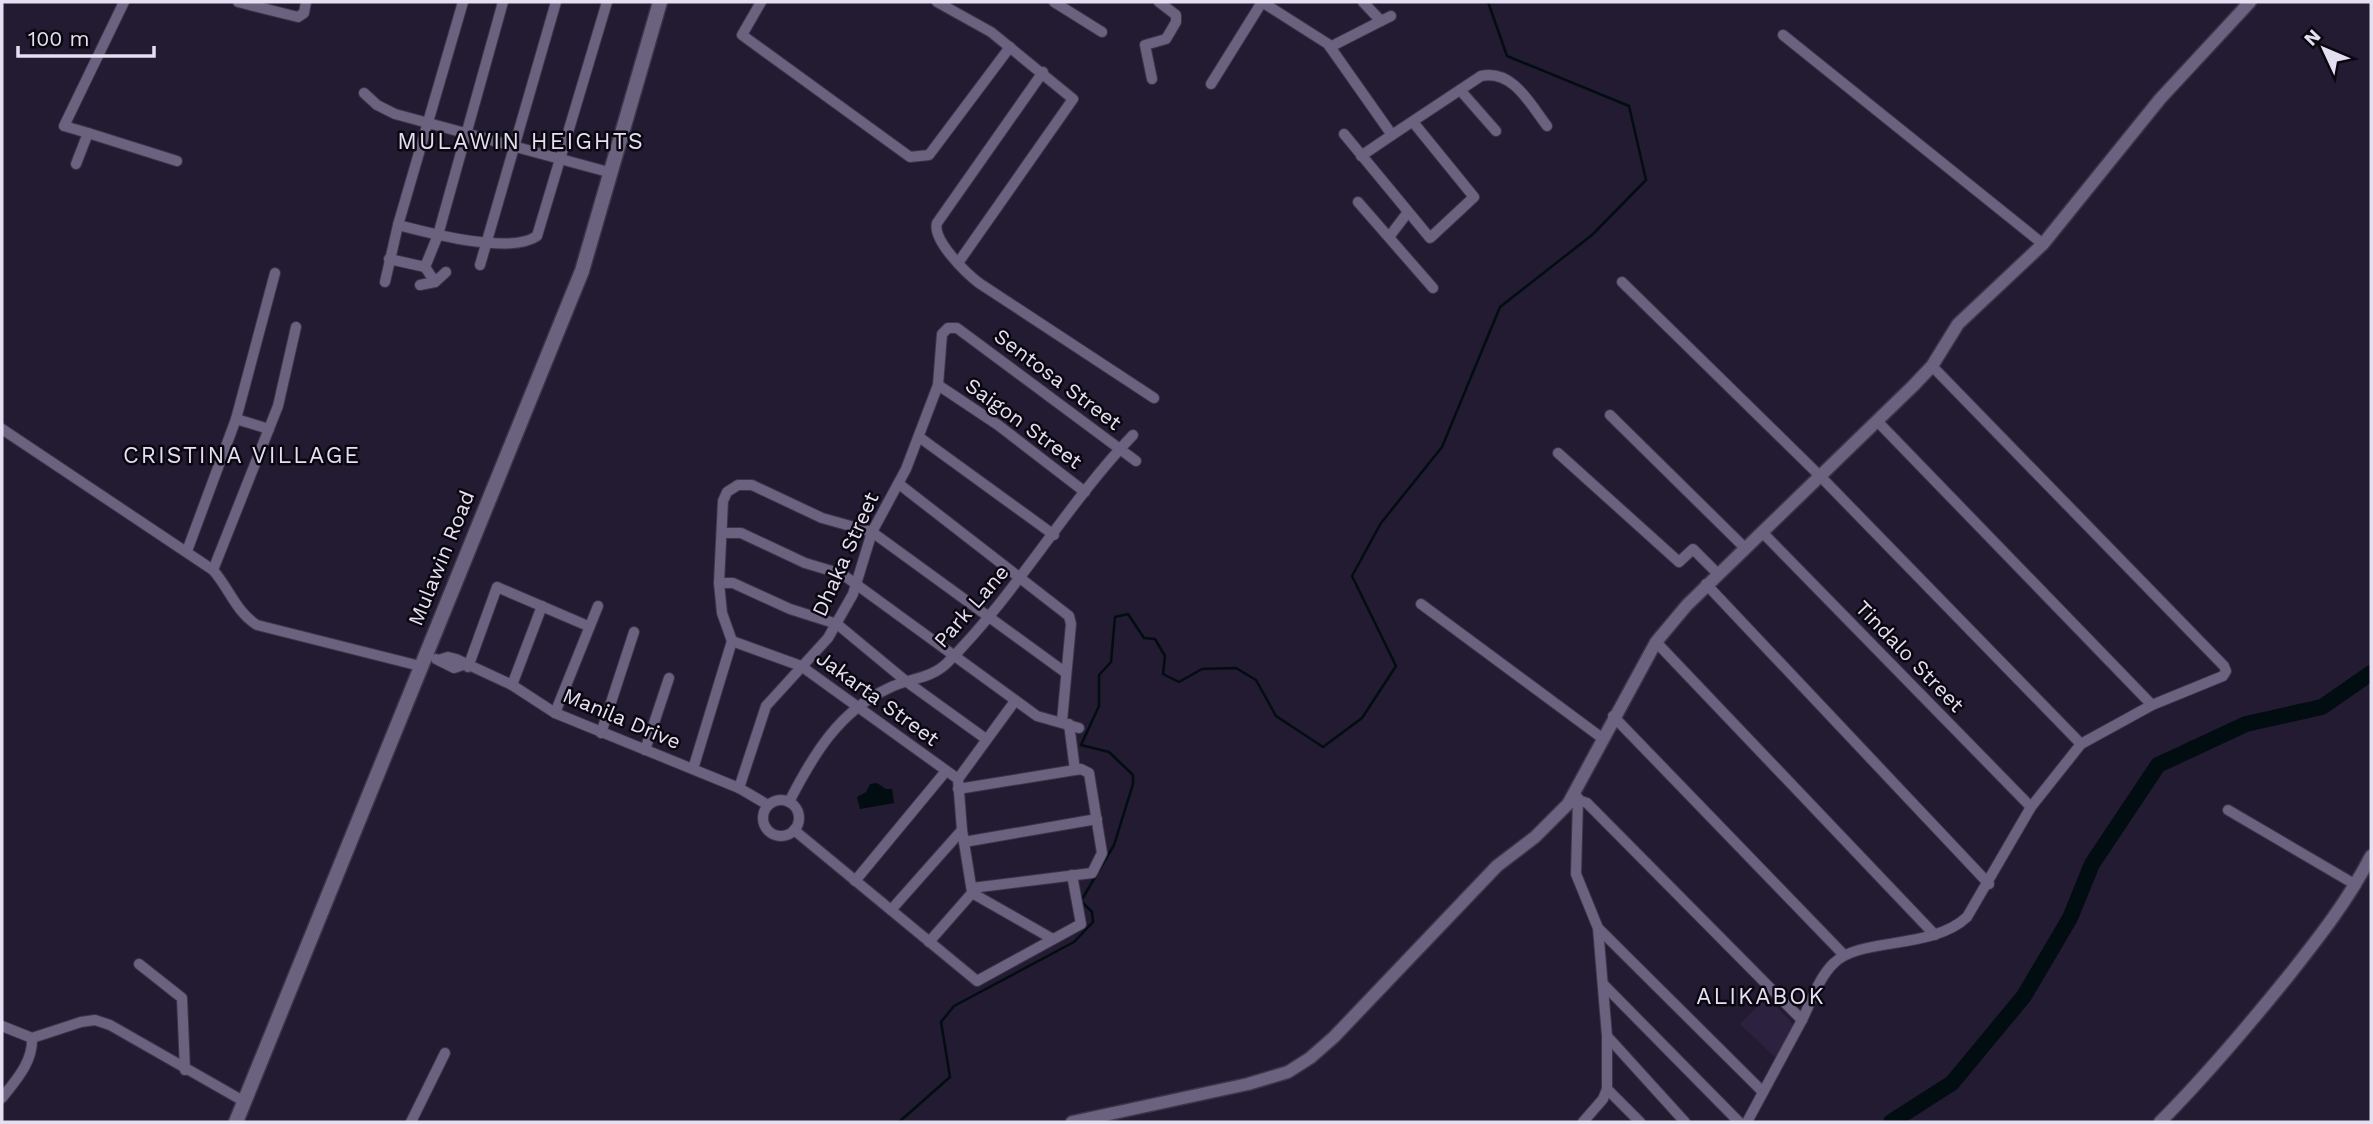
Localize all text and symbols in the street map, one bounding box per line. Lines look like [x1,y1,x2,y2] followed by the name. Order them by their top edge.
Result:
[18,14,154,58] scale bar
[2289,14,2359,84] north arrow
[2299,24,2325,51] text: N
[28,26,90,51] text: 100 m
[397,128,645,155] district label: MULAWIN HEIGHTS
[990,323,1127,435] street label: Sentosa Street
[961,372,1087,474] street label: Saigon Street
[123,442,361,469] district label: CRISTINA VILLAGE
[403,487,479,629] street label: Mulawin Road
[806,488,884,620] street label: Dhaka Street
[928,560,1014,652] street label: Park Lane
[1851,595,1970,717] street label: Tindalo Street
[812,645,944,751] street label: Jakarta Street
[559,682,685,754] street label: Manila Drive
[1696,983,1826,1010] district label: ALIKABOK

